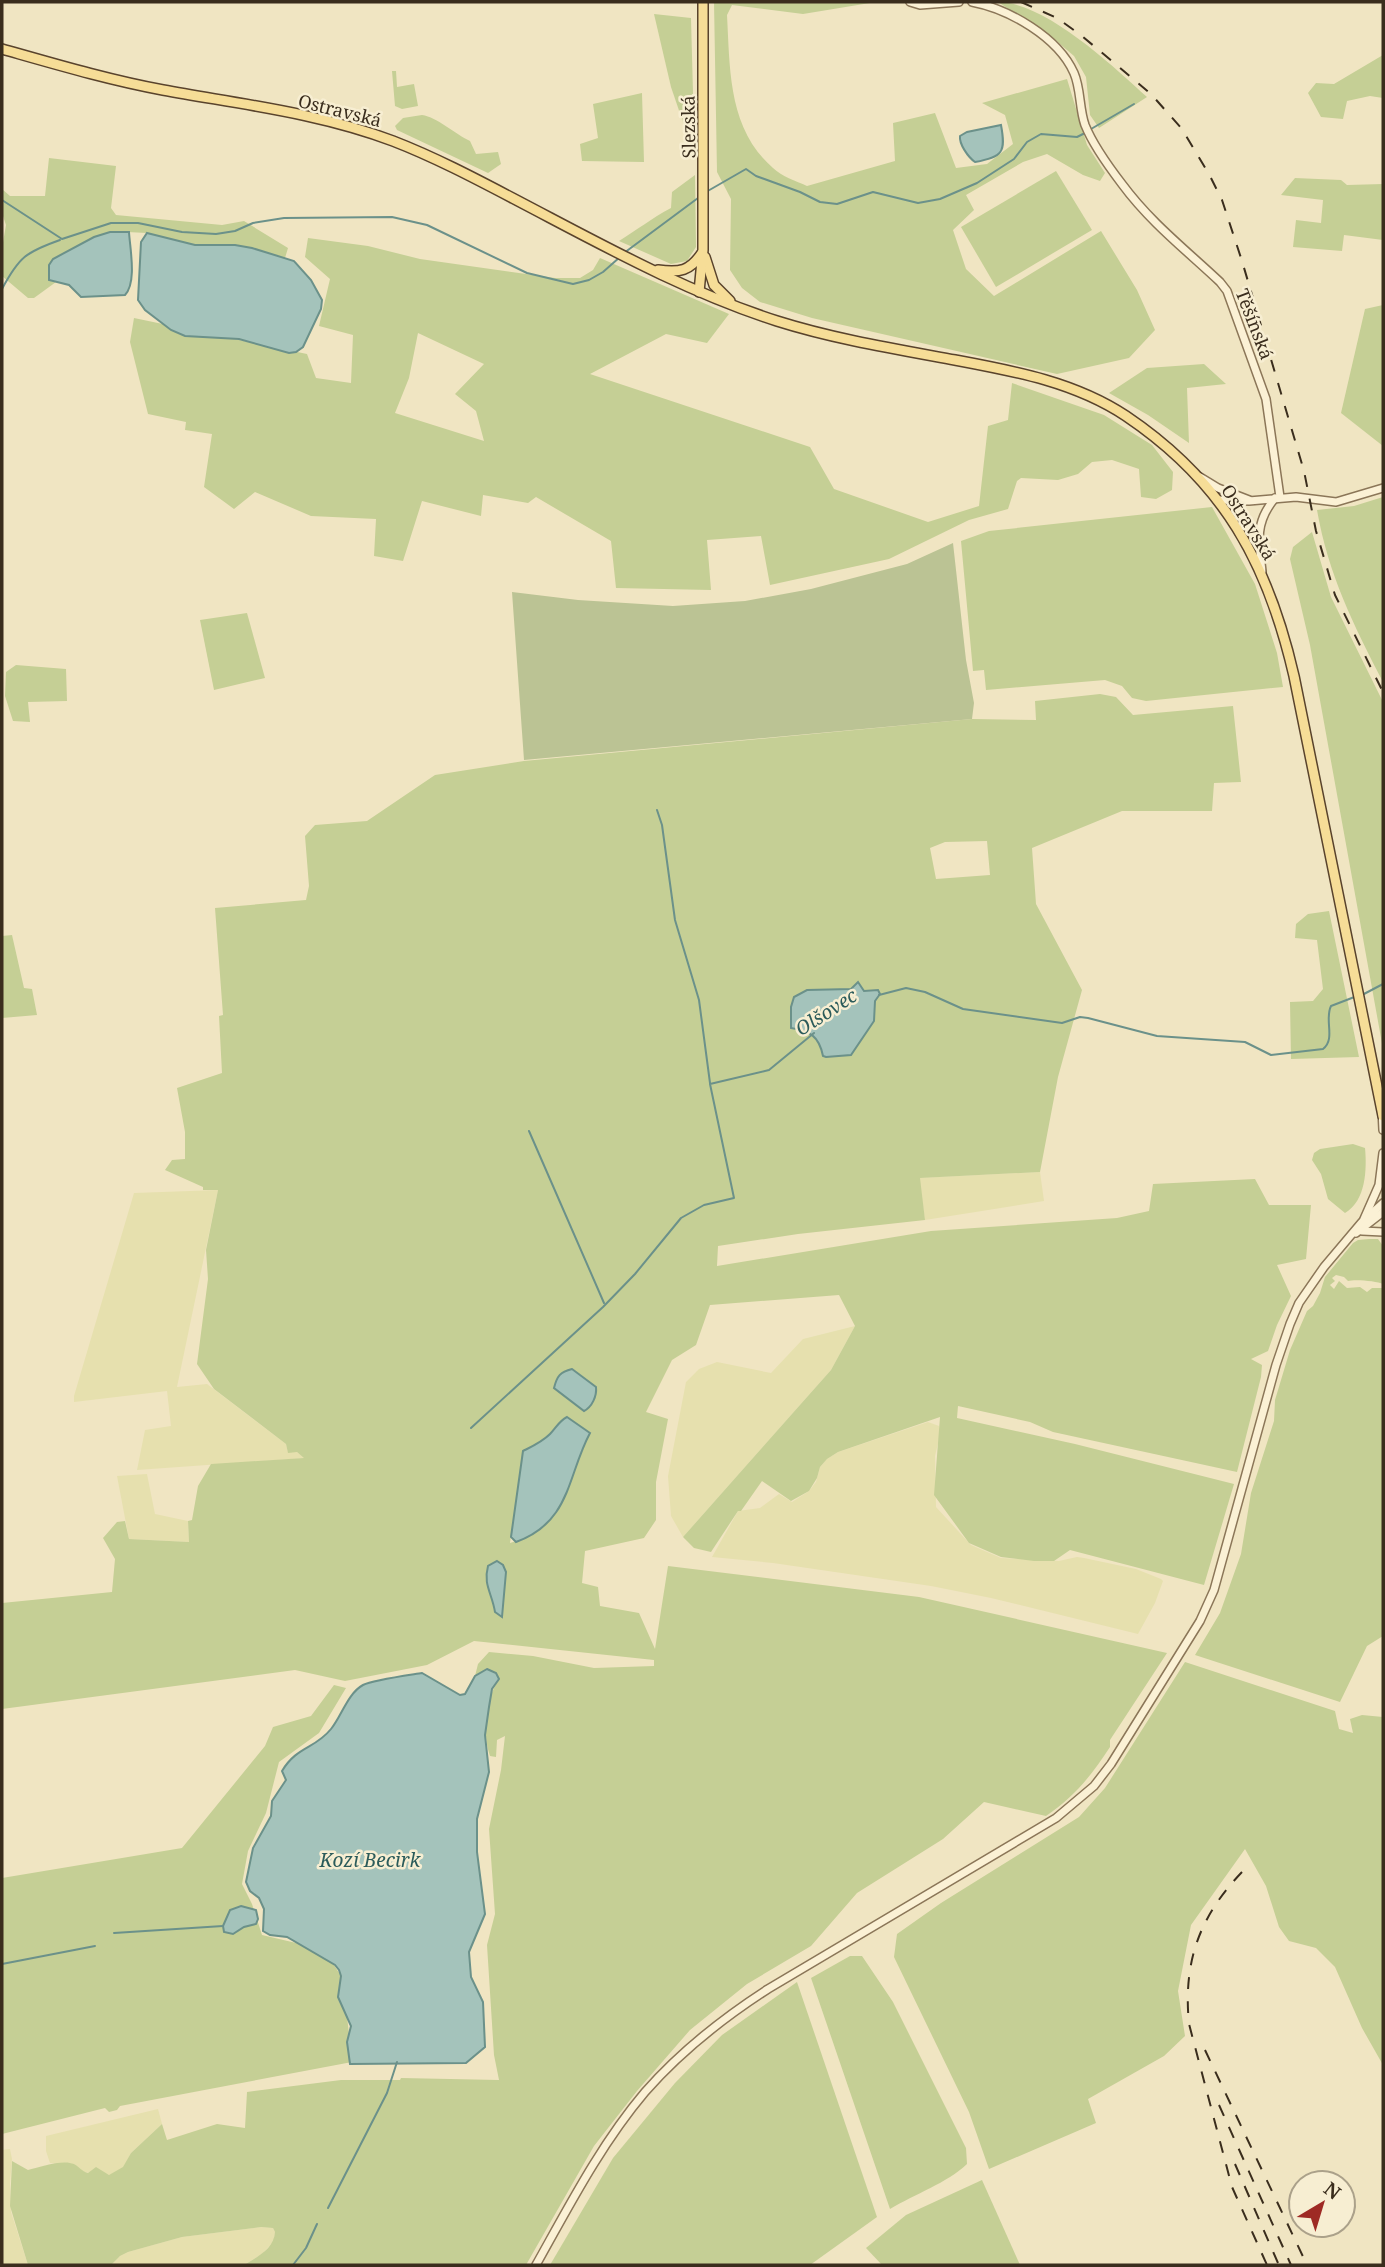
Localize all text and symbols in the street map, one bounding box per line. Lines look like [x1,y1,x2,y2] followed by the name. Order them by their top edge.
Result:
[296,88,384,132] street label: Ostravská
[675,95,701,159] street label: Slezská
[1231,285,1279,363] street label: Těšínská
[1216,479,1282,565] street label: Ostravská
[790,982,862,1042] water label: Olšovec
[319,1847,422,1873] water label: Kozí Becirk
[1287,2169,1357,2239] north arrow
[1319,2176,1346,2205] text: N

